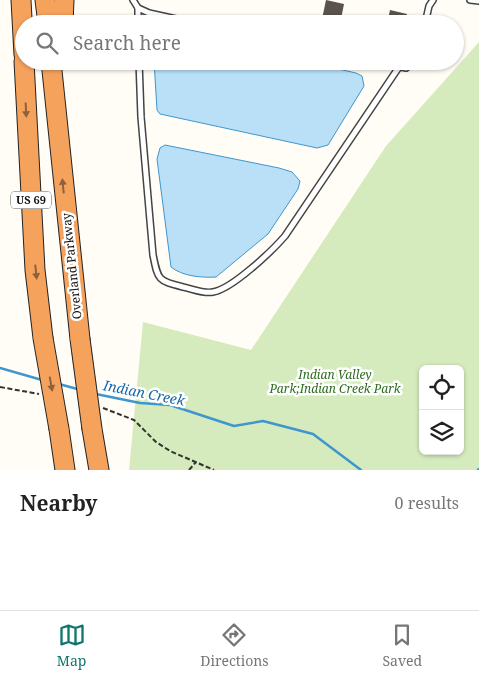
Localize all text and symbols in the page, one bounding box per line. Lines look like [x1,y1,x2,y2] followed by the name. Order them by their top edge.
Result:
[15,15,464,70] search box
[33,29,61,57] icon: search
[73,30,181,56] text: Search here
[23,102,31,118] one-way arrow
[59,178,67,194] one-way arrow
[11,192,51,208] road number: US 69
[57,212,86,320] street label: Overland Parkway
[32,264,40,280] one-way arrow
[419,365,464,455] map controls
[419,365,464,410] button: locate
[268,366,402,397] park label: Indian Valley Park;Indian Creek Park
[101,375,188,410] water label: Indian Creek
[48,376,56,392] one-way arrow
[419,410,464,455] button: layers
[20,489,98,517] text: Nearby
[395,492,459,514] text: 0 results
[57,621,86,670] tab: Map
[200,621,269,670] tab: Directions
[382,621,422,670] tab: Saved

